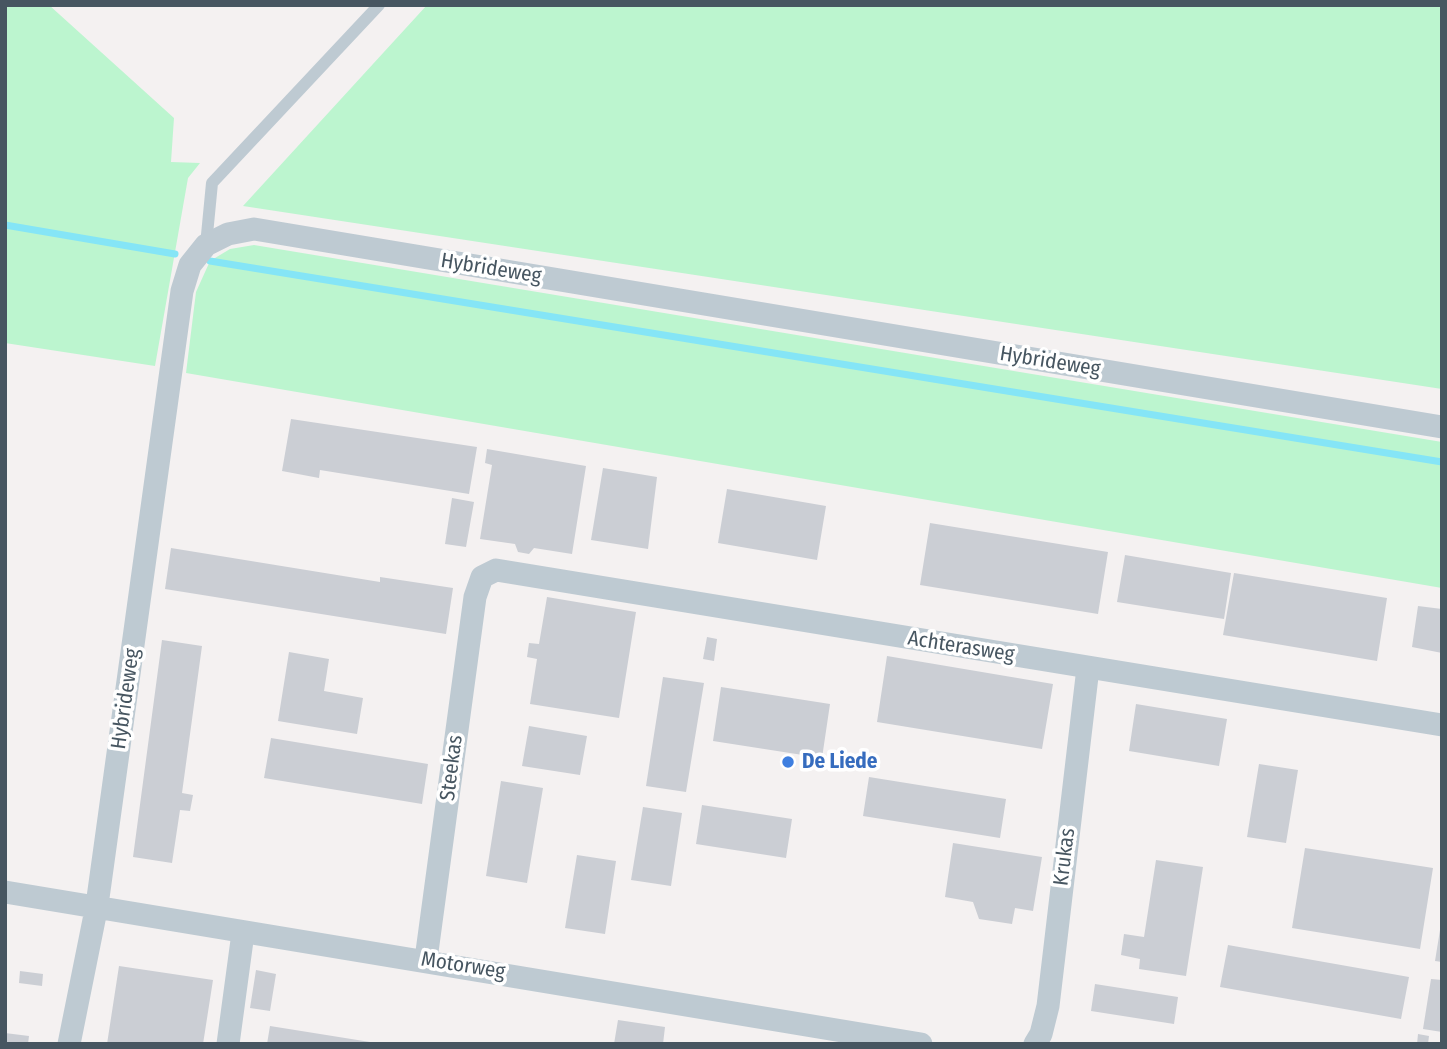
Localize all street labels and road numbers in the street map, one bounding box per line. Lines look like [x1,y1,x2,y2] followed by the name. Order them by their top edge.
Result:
[439,249,543,289] street label: Hybrideweg
[998,342,1102,382] street label: Hybrideweg
[906,626,1016,668] street label: Achterasweg
[106,647,146,751] street label: Hybrideweg
[435,734,469,802] street label: Steekas
[1049,827,1081,887] street label: Krukas
[419,947,507,985] street label: Motorweg

